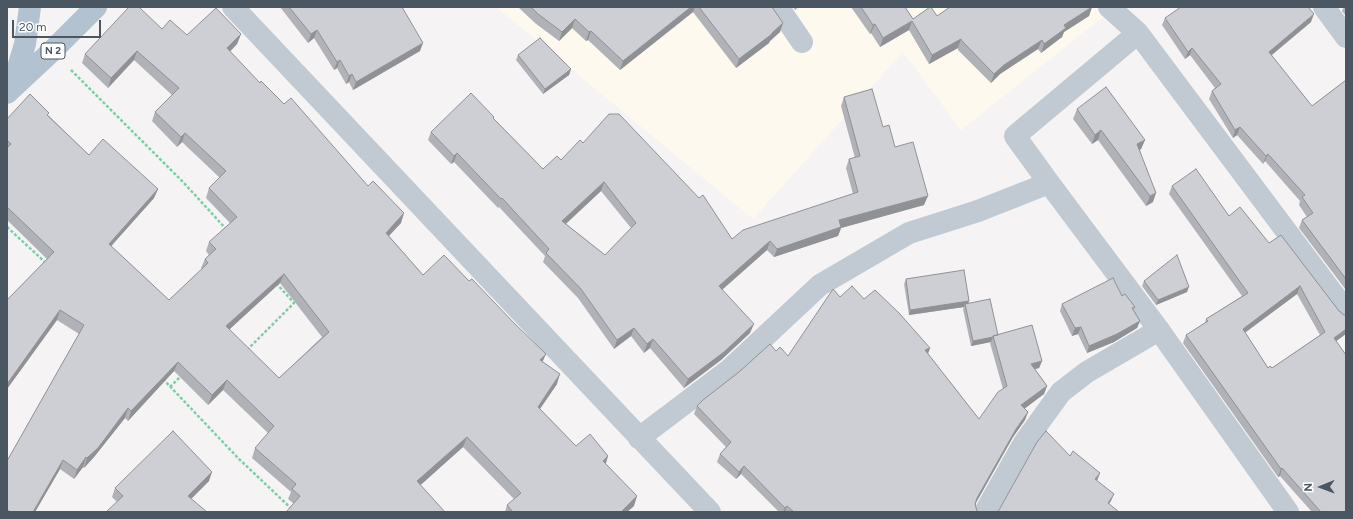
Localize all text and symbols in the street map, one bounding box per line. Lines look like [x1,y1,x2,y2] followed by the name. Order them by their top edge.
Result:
[14,12,103,38] scale bar
[19,20,47,34] text: 20 m
[41,43,65,59] road number: N 2
[1301,467,1341,507] north arrow
[1302,483,1315,492] text: N

